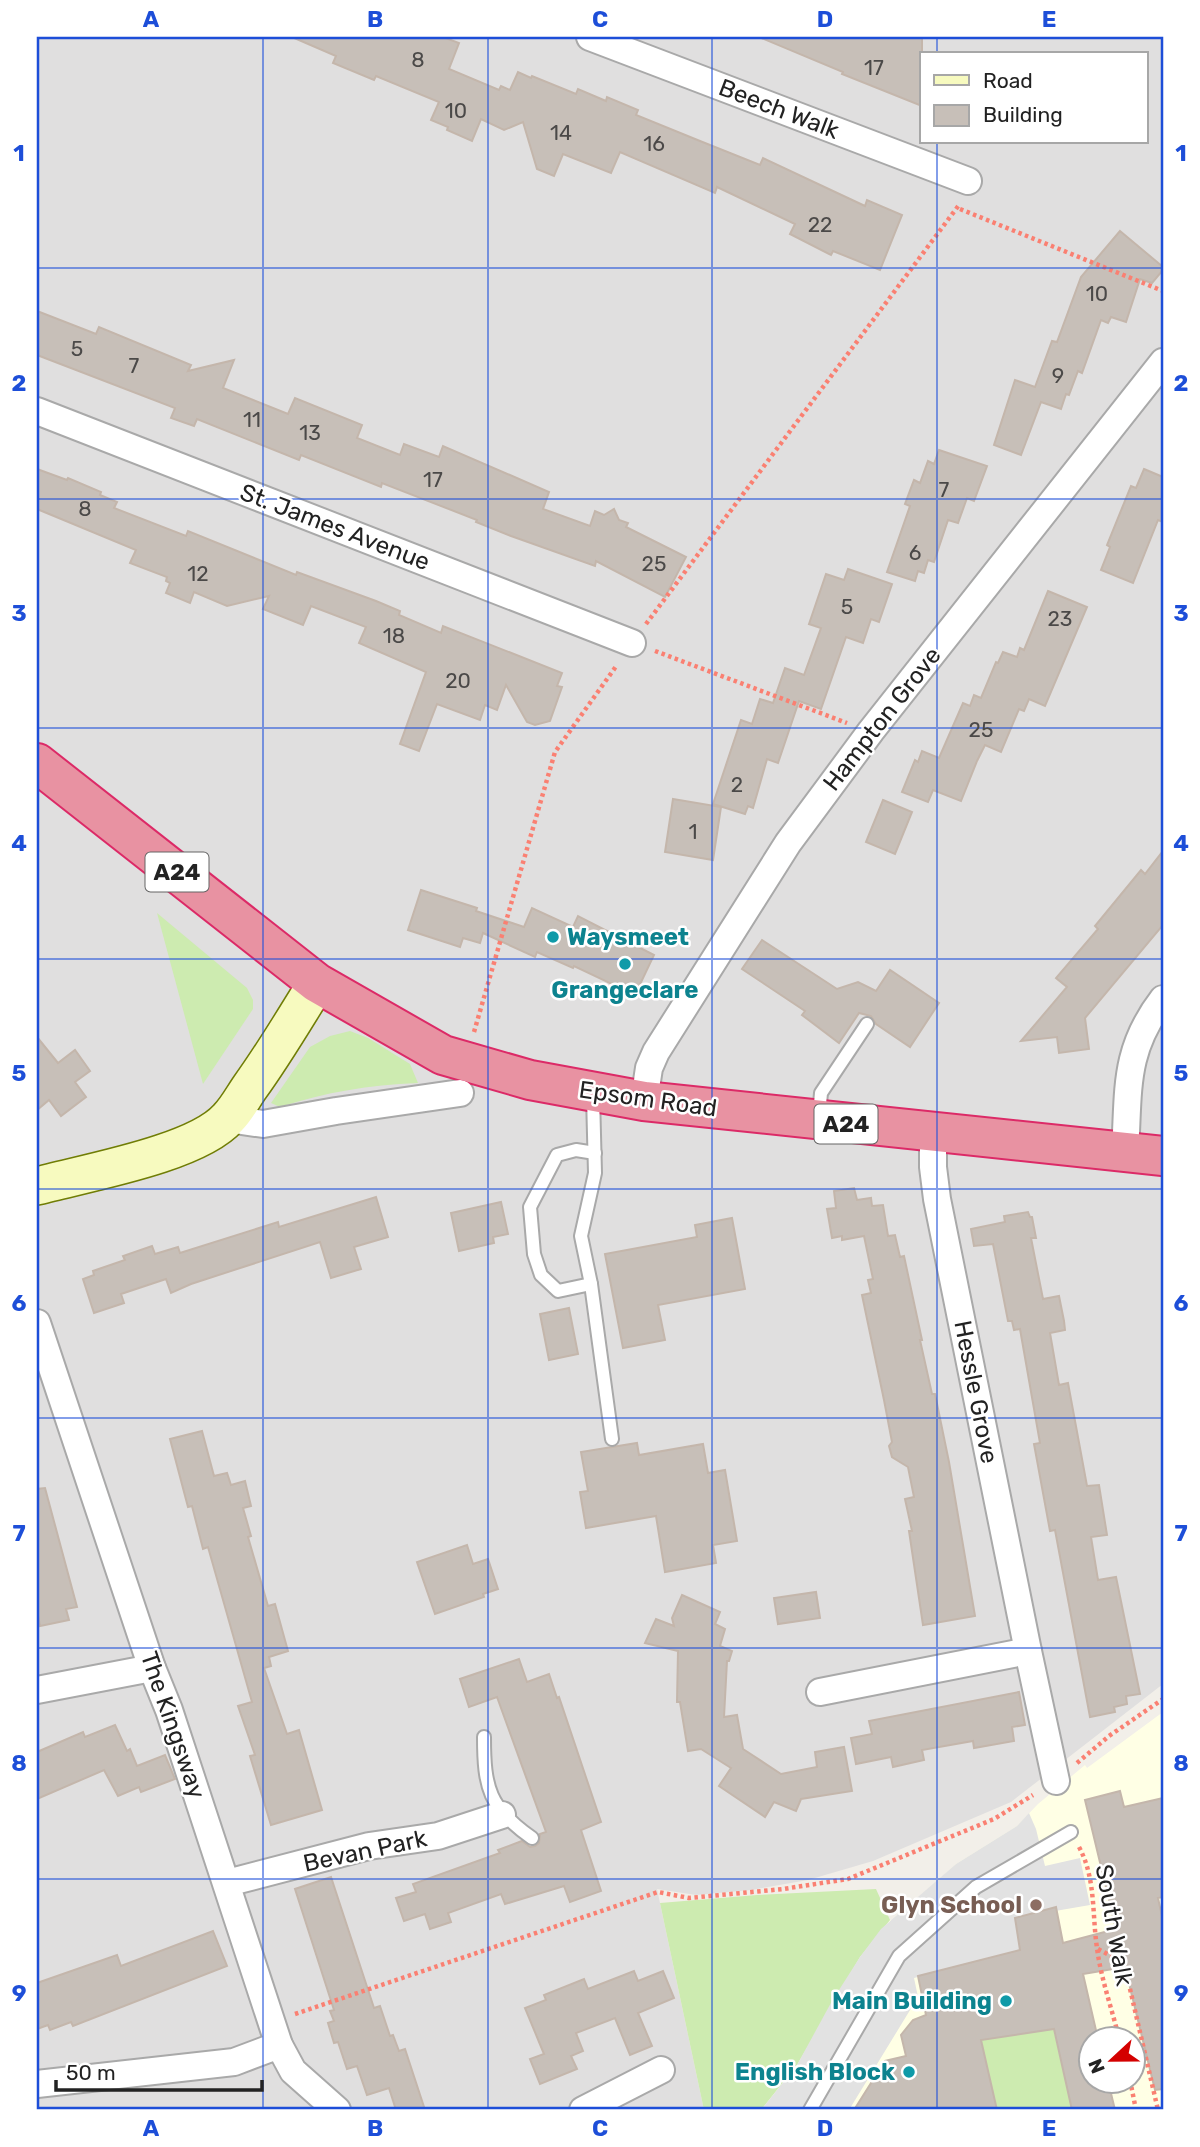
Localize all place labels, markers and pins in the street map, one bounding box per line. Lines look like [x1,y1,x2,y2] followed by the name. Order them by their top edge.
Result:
[567,923,689,951] place label: Waysmeet
[545,929,561,945] marker: Waysmeet
[617,956,633,972] marker: Grangeclare
[551,976,699,1004] place label: Grangeclare
[881,1891,1022,1919] place label: Glyn School
[1028,1897,1044,1913] marker: Glyn School
[832,1987,992,2015] place label: Main Building
[998,1993,1014,2009] marker: Main Building
[735,2058,895,2086] place label: English Block
[901,2064,917,2080] marker: English Block

